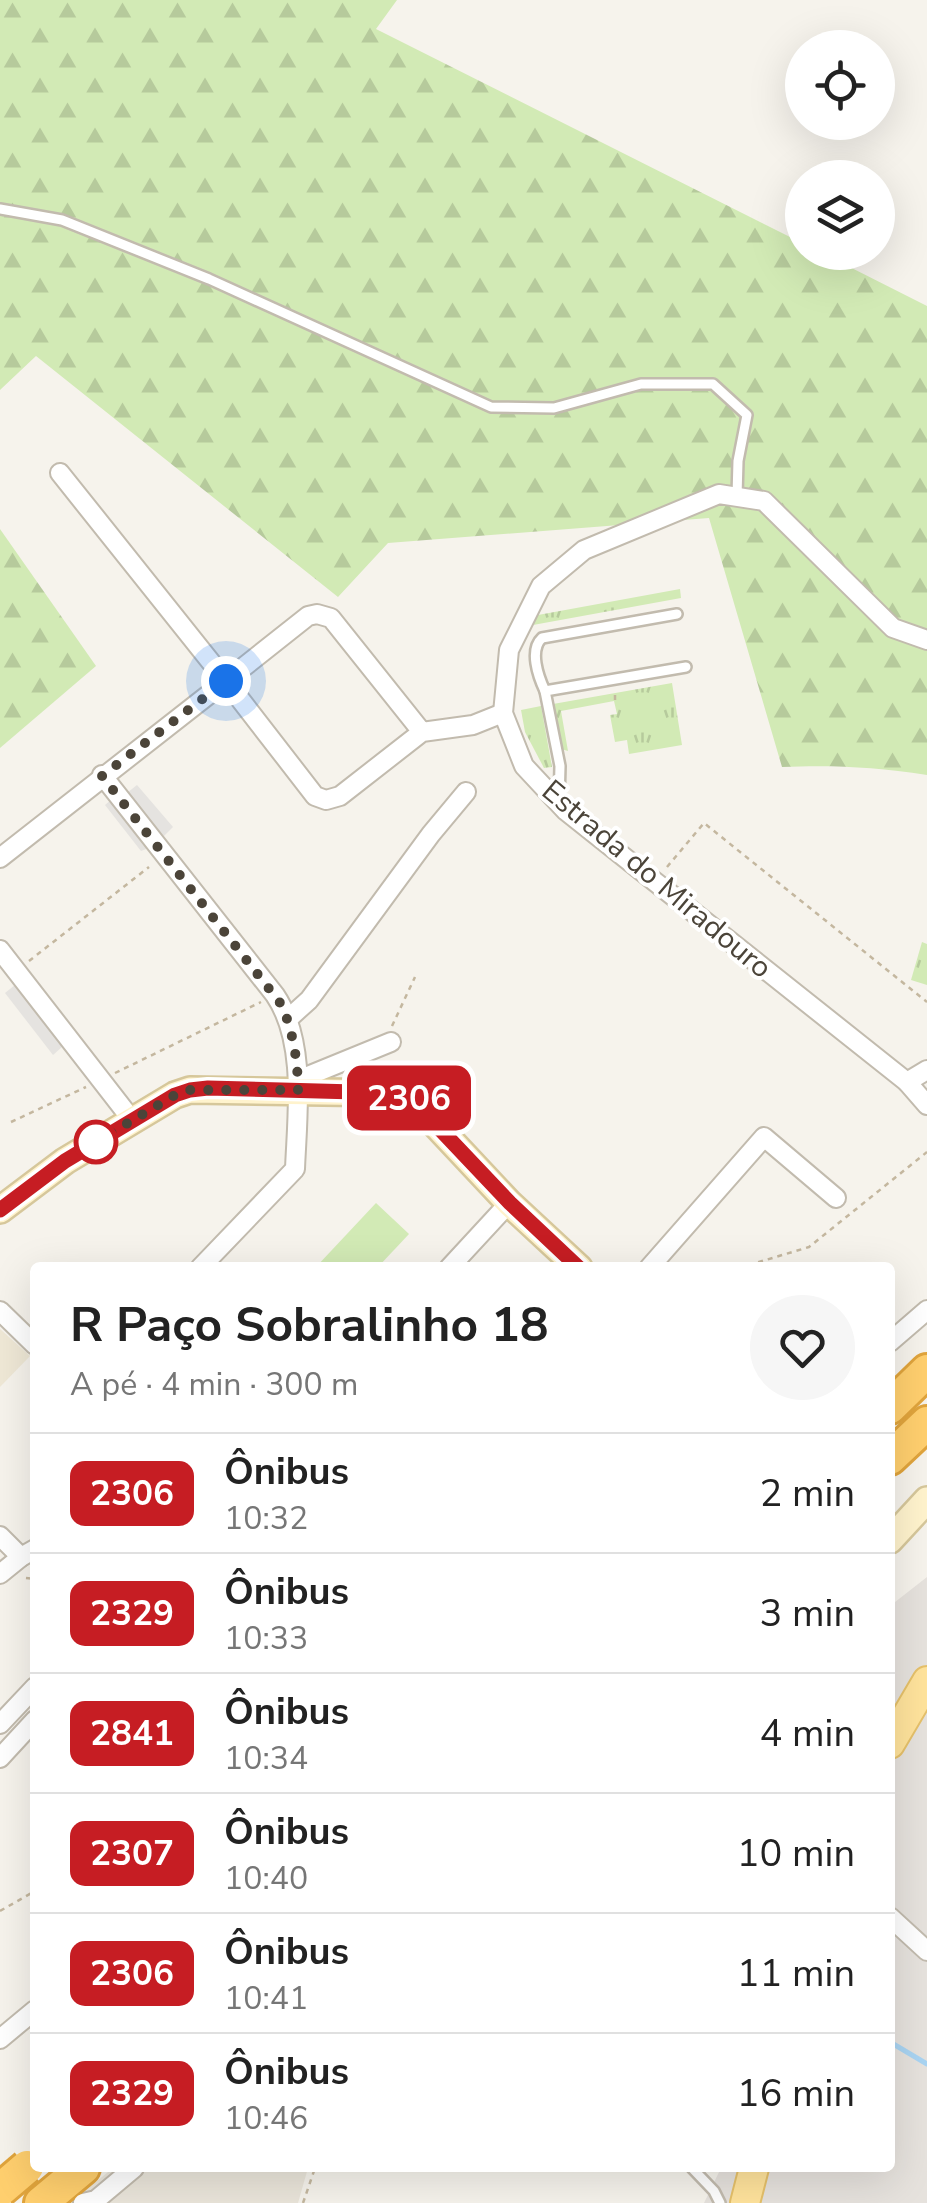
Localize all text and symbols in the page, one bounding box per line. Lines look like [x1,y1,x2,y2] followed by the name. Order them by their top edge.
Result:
[785,30,895,270] map controls
[785,30,895,140] button: locate
[785,160,895,270] button: layers
[201,656,251,706] your location
[533,771,780,988] street label: Estrada do Miradouro
[339,1066,479,1130] line badge: 2306
[367,1075,451,1122] text: 2306
[75,1121,117,1163] unlabelled marker
[70,1292,549,1358] text: R Paço Sobralinho 18
[750,1295,855,1400] button: heart
[70,1363,358,1406] text: A pé · 4 min · 300 m
[224,1446,349,1497] text: Ônibus
[760,1468,855,1519] text: 2 min
[90,1470,174,1517] text: 2306
[224,1497,308,1540] text: 10:32
[224,1566,349,1617] text: Ônibus
[760,1588,855,1639] text: 3 min
[90,1590,174,1637] text: 2329
[224,1617,308,1660] text: 10:33
[224,1686,349,1737] text: Ônibus
[760,1708,855,1759] text: 4 min
[90,1710,174,1757] text: 2841
[224,1737,308,1780] text: 10:34
[224,1806,349,1857] text: Ônibus
[737,1828,855,1879] text: 10 min
[90,1830,174,1877] text: 2307
[224,1857,308,1900] text: 10:40
[224,1926,349,1977] text: Ônibus
[737,1948,855,1999] text: 11 min
[90,1950,174,1997] text: 2306
[224,1977,308,2020] text: 10:41
[224,2046,349,2097] text: Ônibus
[737,2068,855,2119] text: 16 min
[90,2070,174,2117] text: 2329
[224,2097,308,2140] text: 10:46

